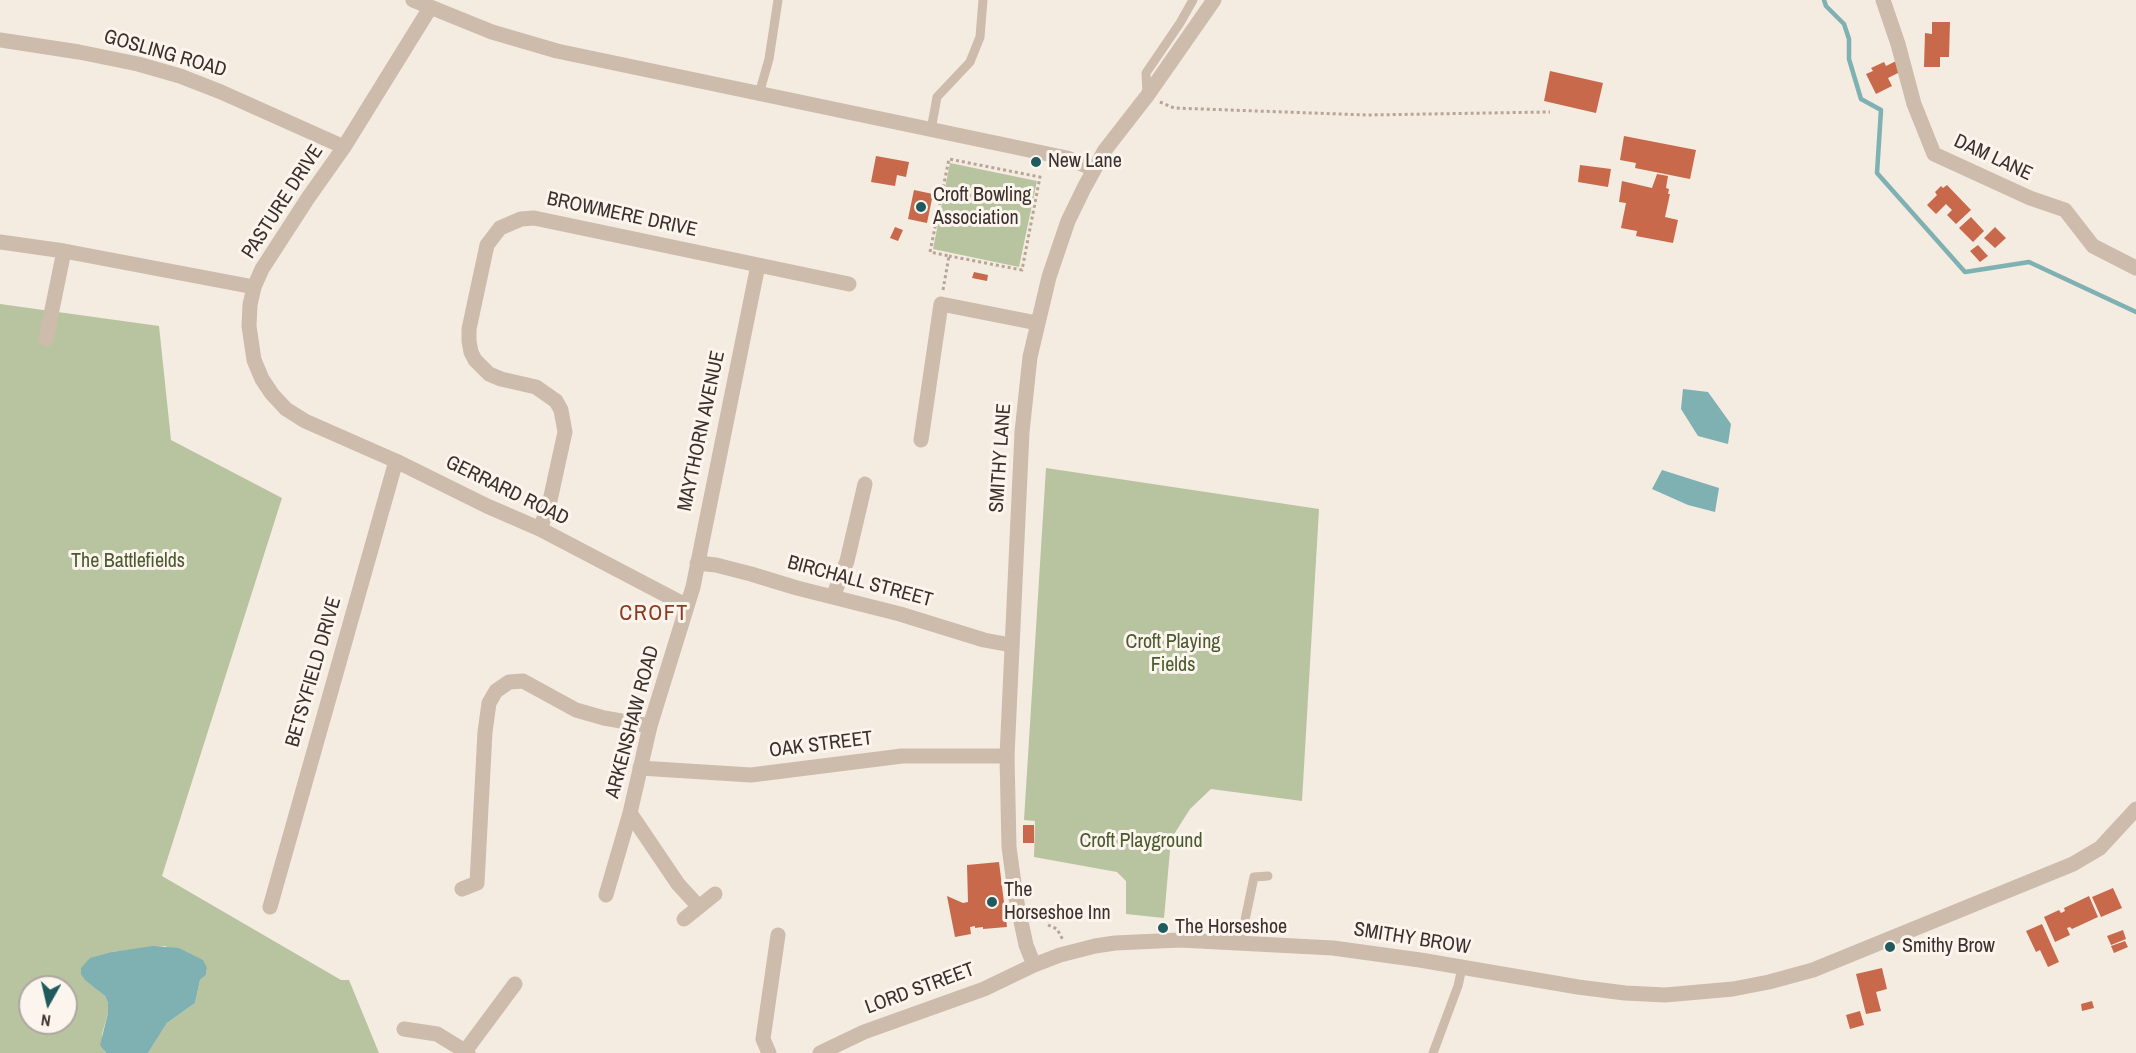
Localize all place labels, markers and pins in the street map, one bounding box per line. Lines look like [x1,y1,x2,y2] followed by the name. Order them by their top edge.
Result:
[1048,150,1122,174] place label: New Lane
[1029,155,1043,169] marker: New Lane
[933,184,1031,231] place label: Croft Bowling Association
[914,200,928,214] marker: Croft Bowling Association
[1004,879,1111,926] place label: The Horseshoe Inn
[985,895,999,909] marker: The Horseshoe Inn
[1175,916,1287,940] place label: The Horseshoe
[1156,921,1170,935] marker: The Horseshoe
[1902,935,1995,959] place label: Smithy Brow
[1883,940,1897,954] marker: Smithy Brow

